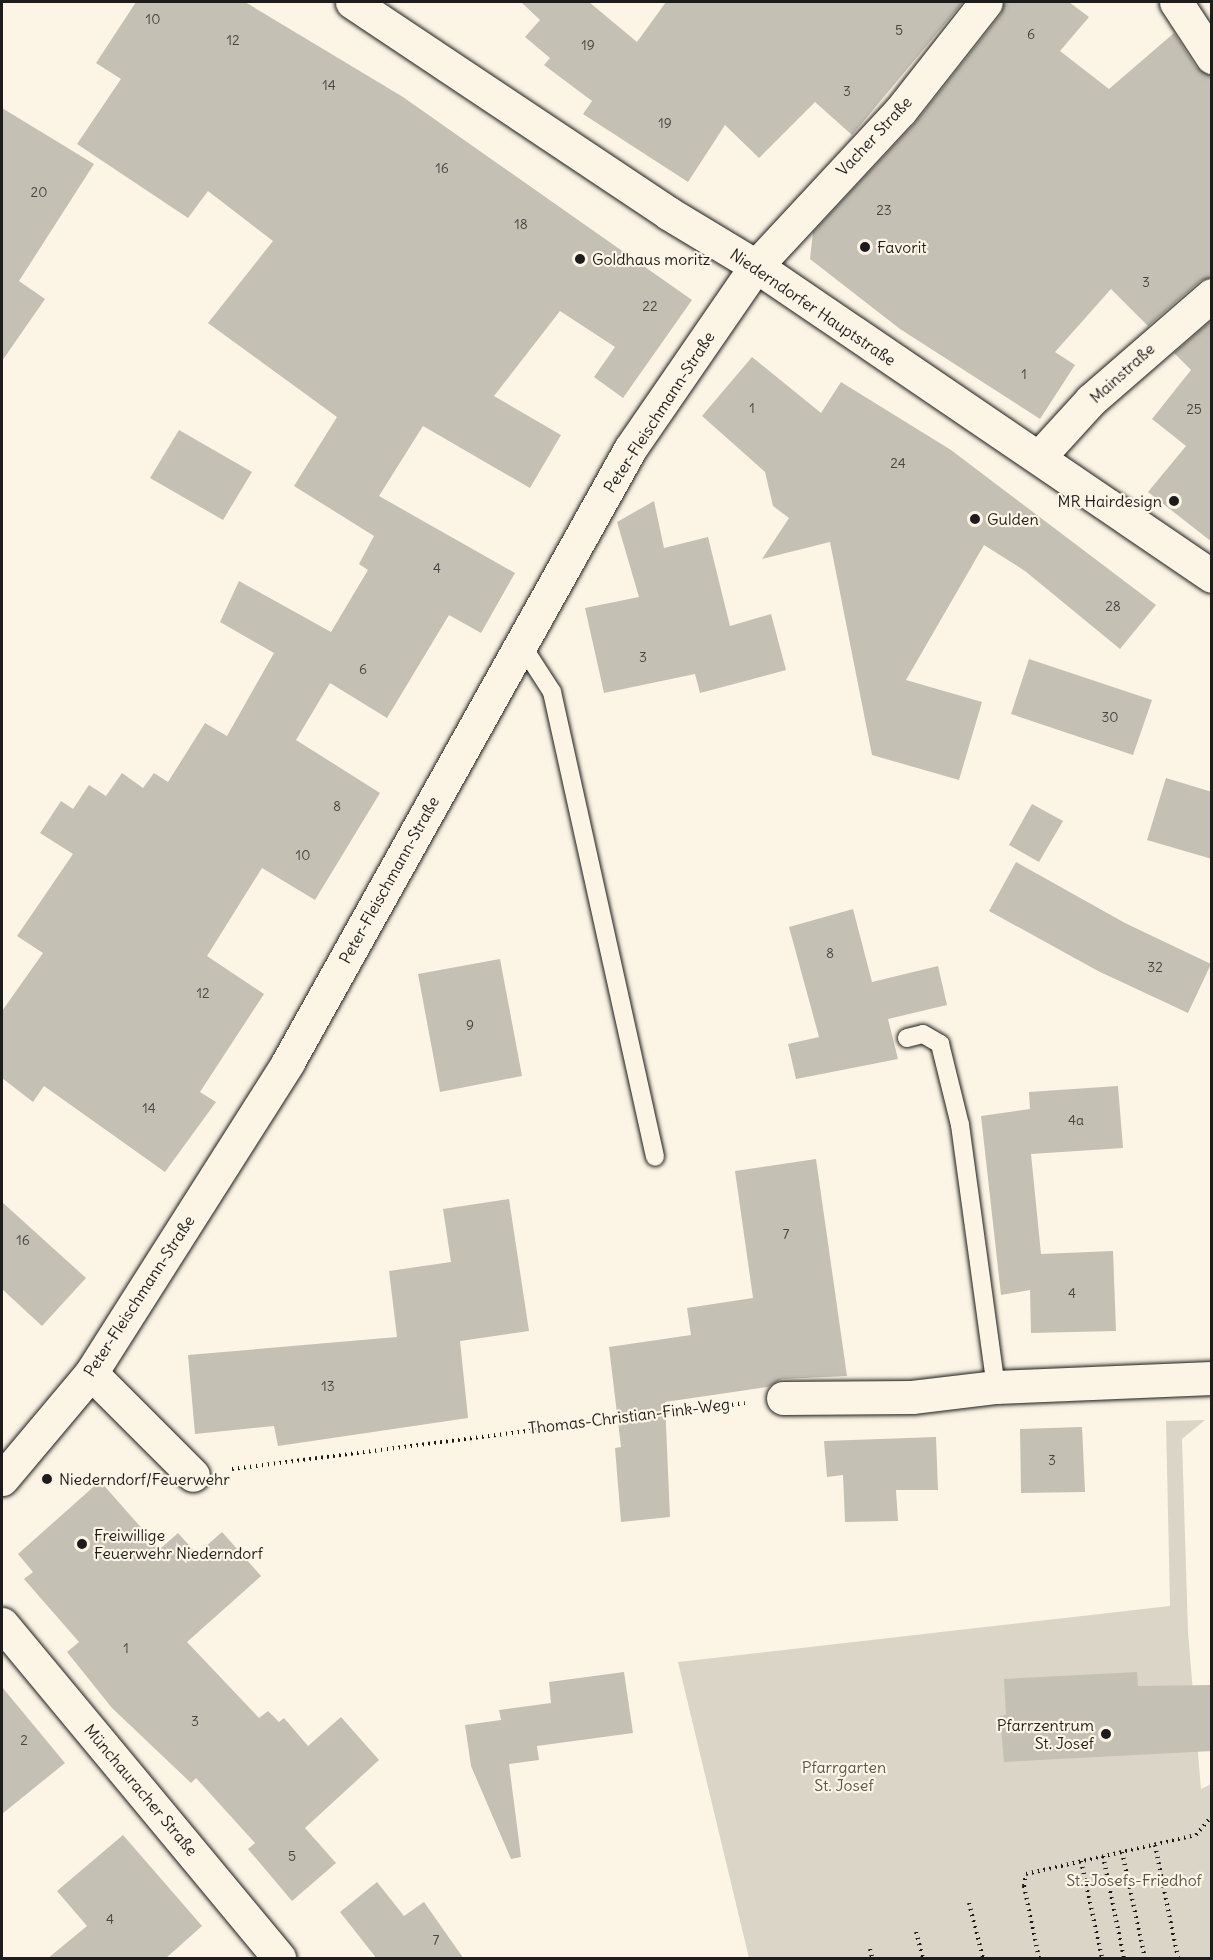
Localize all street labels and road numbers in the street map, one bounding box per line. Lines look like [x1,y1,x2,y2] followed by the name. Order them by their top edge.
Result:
[832,92,916,180] street label: Vacher Straße
[727,244,899,370] street label: Niederndorfer Hauptstraße
[600,328,718,496] street label: Peter-Fleischmann-Straße
[1086,339,1158,407] street label: Mainstraße
[335,793,443,967] street label: Peter-Fleischmann-Straße
[80,1212,198,1380] street label: Peter-Fleischmann-Straße
[527,1394,731,1438] street label: Thomas-Christian-Fink-Weg
[80,1720,202,1860] street label: Münchauracher Straße

